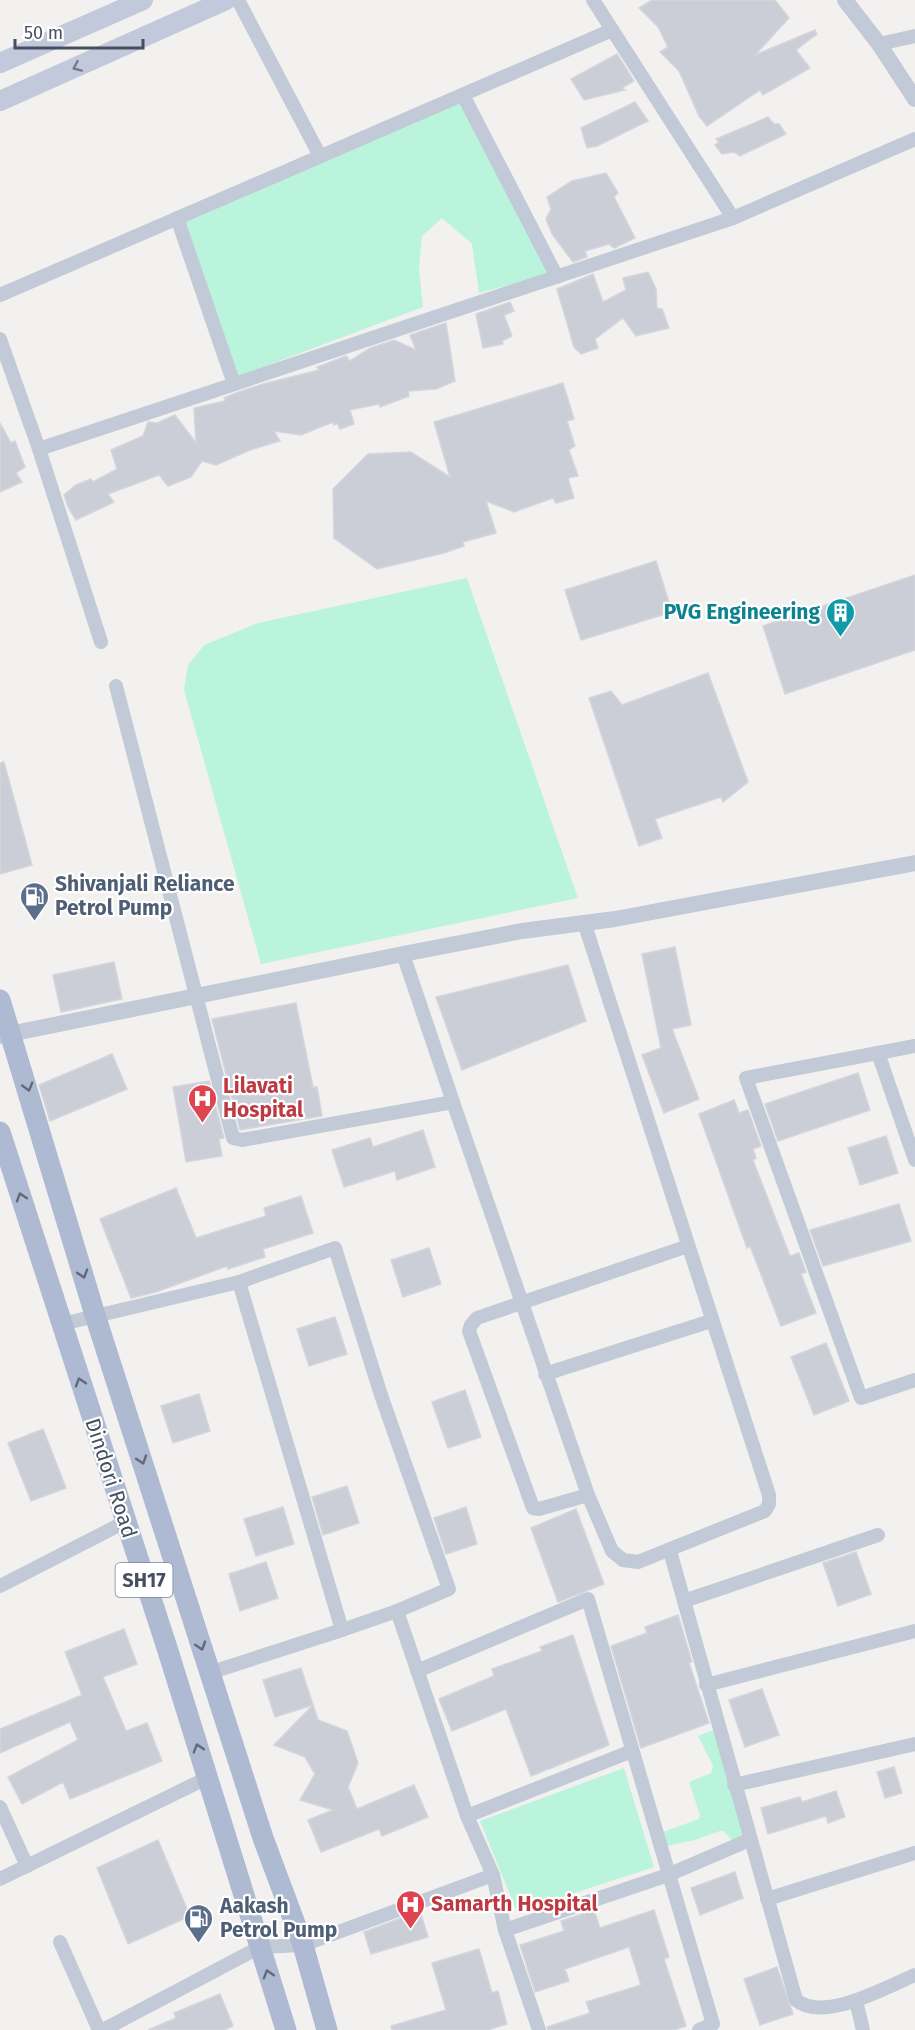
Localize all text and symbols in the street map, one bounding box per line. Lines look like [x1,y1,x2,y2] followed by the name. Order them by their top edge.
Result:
[15,12,142,50] scale bar
[24,22,63,44] text: 50 m
[72,59,83,71] one-way arrow
[825,596,857,638] building icon: PVG Engineering
[664,599,820,625] place label: PVG Engineering
[55,871,235,921] place label: Shivanjali Reliance Petrol Pump
[18,880,50,922] fuel station icon: Shivanjali Reliance Petrol Pump
[223,1073,304,1123] place label: Lilavati Hospital
[21,1082,33,1092] one-way arrow
[186,1082,218,1124] hospital icon: Lilavati Hospital
[16,1192,28,1203] one-way arrow
[76,1268,88,1279] one-way arrow
[75,1377,88,1388] one-way arrow
[79,1415,143,1541] street label: Dindori Road
[135,1454,147,1465] one-way arrow
[116,1563,172,1597] road number: SH17
[194,1640,206,1651] one-way arrow
[193,1743,205,1754] one-way arrow
[394,1888,426,1930] hospital icon: Samarth Hospital
[431,1891,598,1917] place label: Samarth Hospital
[219,1893,337,1943] place label: Aakash Petrol Pump
[183,1902,215,1944] fuel station icon: Aakash Petrol Pump
[263,1969,275,1980] one-way arrow

